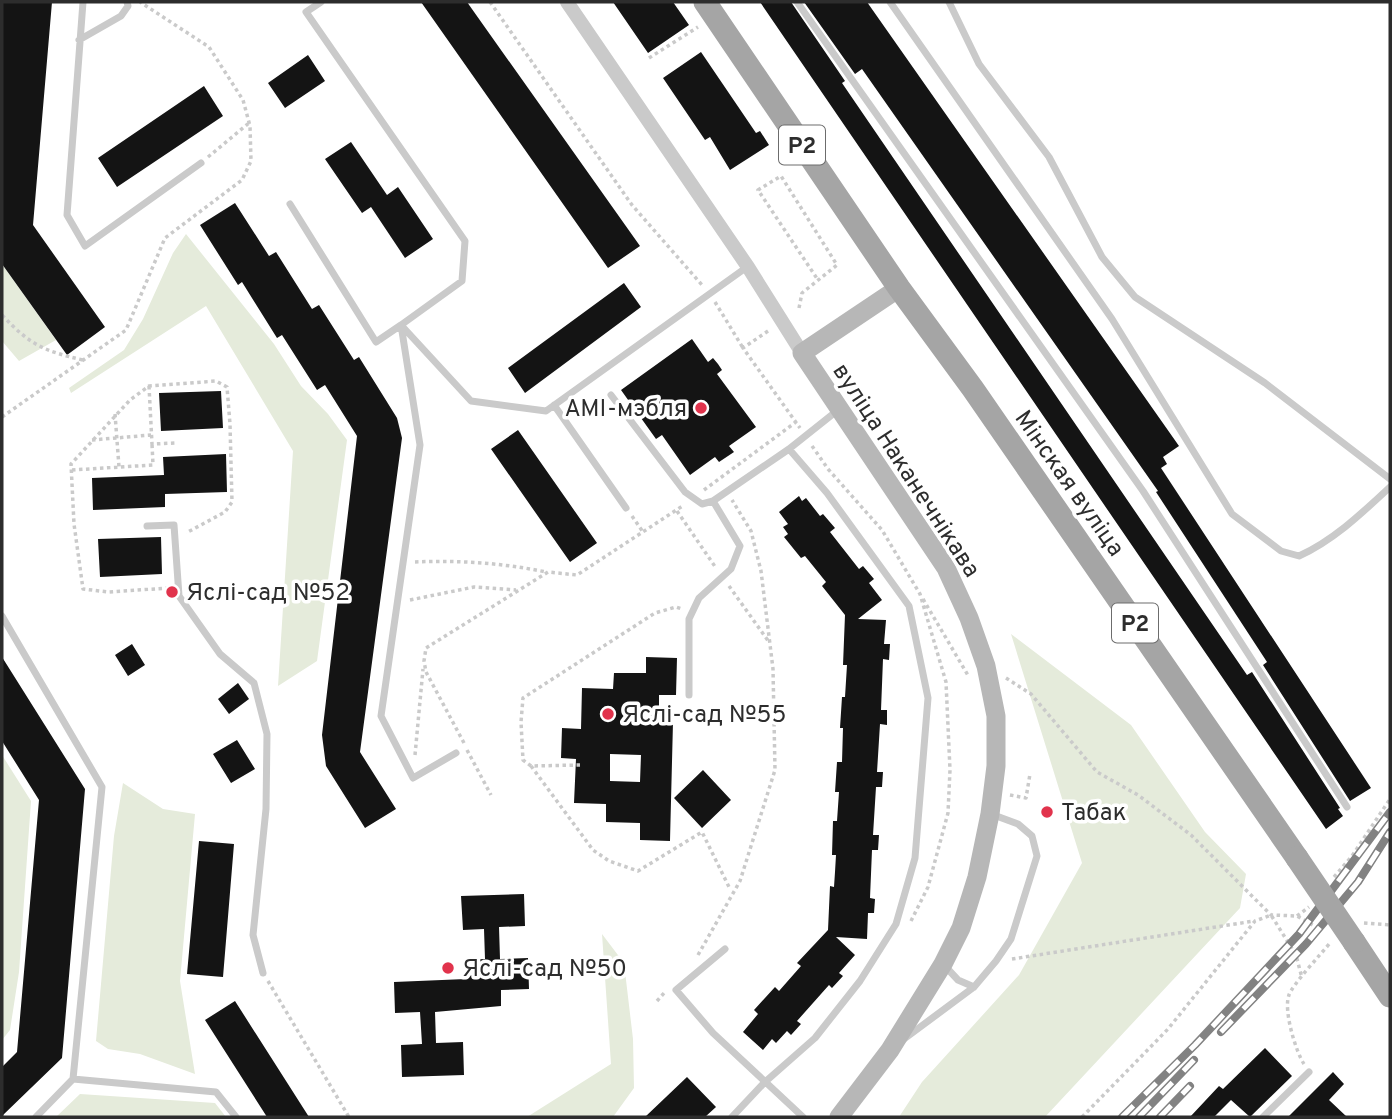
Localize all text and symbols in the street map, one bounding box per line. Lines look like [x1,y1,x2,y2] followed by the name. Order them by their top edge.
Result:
[779,126,825,164] road number: Р2
[825,358,986,584] street label: вуліца Наканечнікава
[564,395,687,425] place label: AMI-мэбля
[693,400,709,416] marker: AMI-мэбля
[1007,405,1130,563] street label: Мінская вуліца
[186,579,350,609] place label: Яслі-сад №52
[164,584,180,600] marker: Яслі-сад №52
[1112,604,1158,642] road number: Р2
[622,701,786,731] place label: Яслі-сад №55
[600,706,616,722] marker: Яслі-сад №55
[1061,799,1126,829] place label: Табак
[1039,804,1055,820] marker: Табак
[462,955,627,985] place label: Яслі-сад №50
[440,960,456,976] marker: Яслі-сад №50

